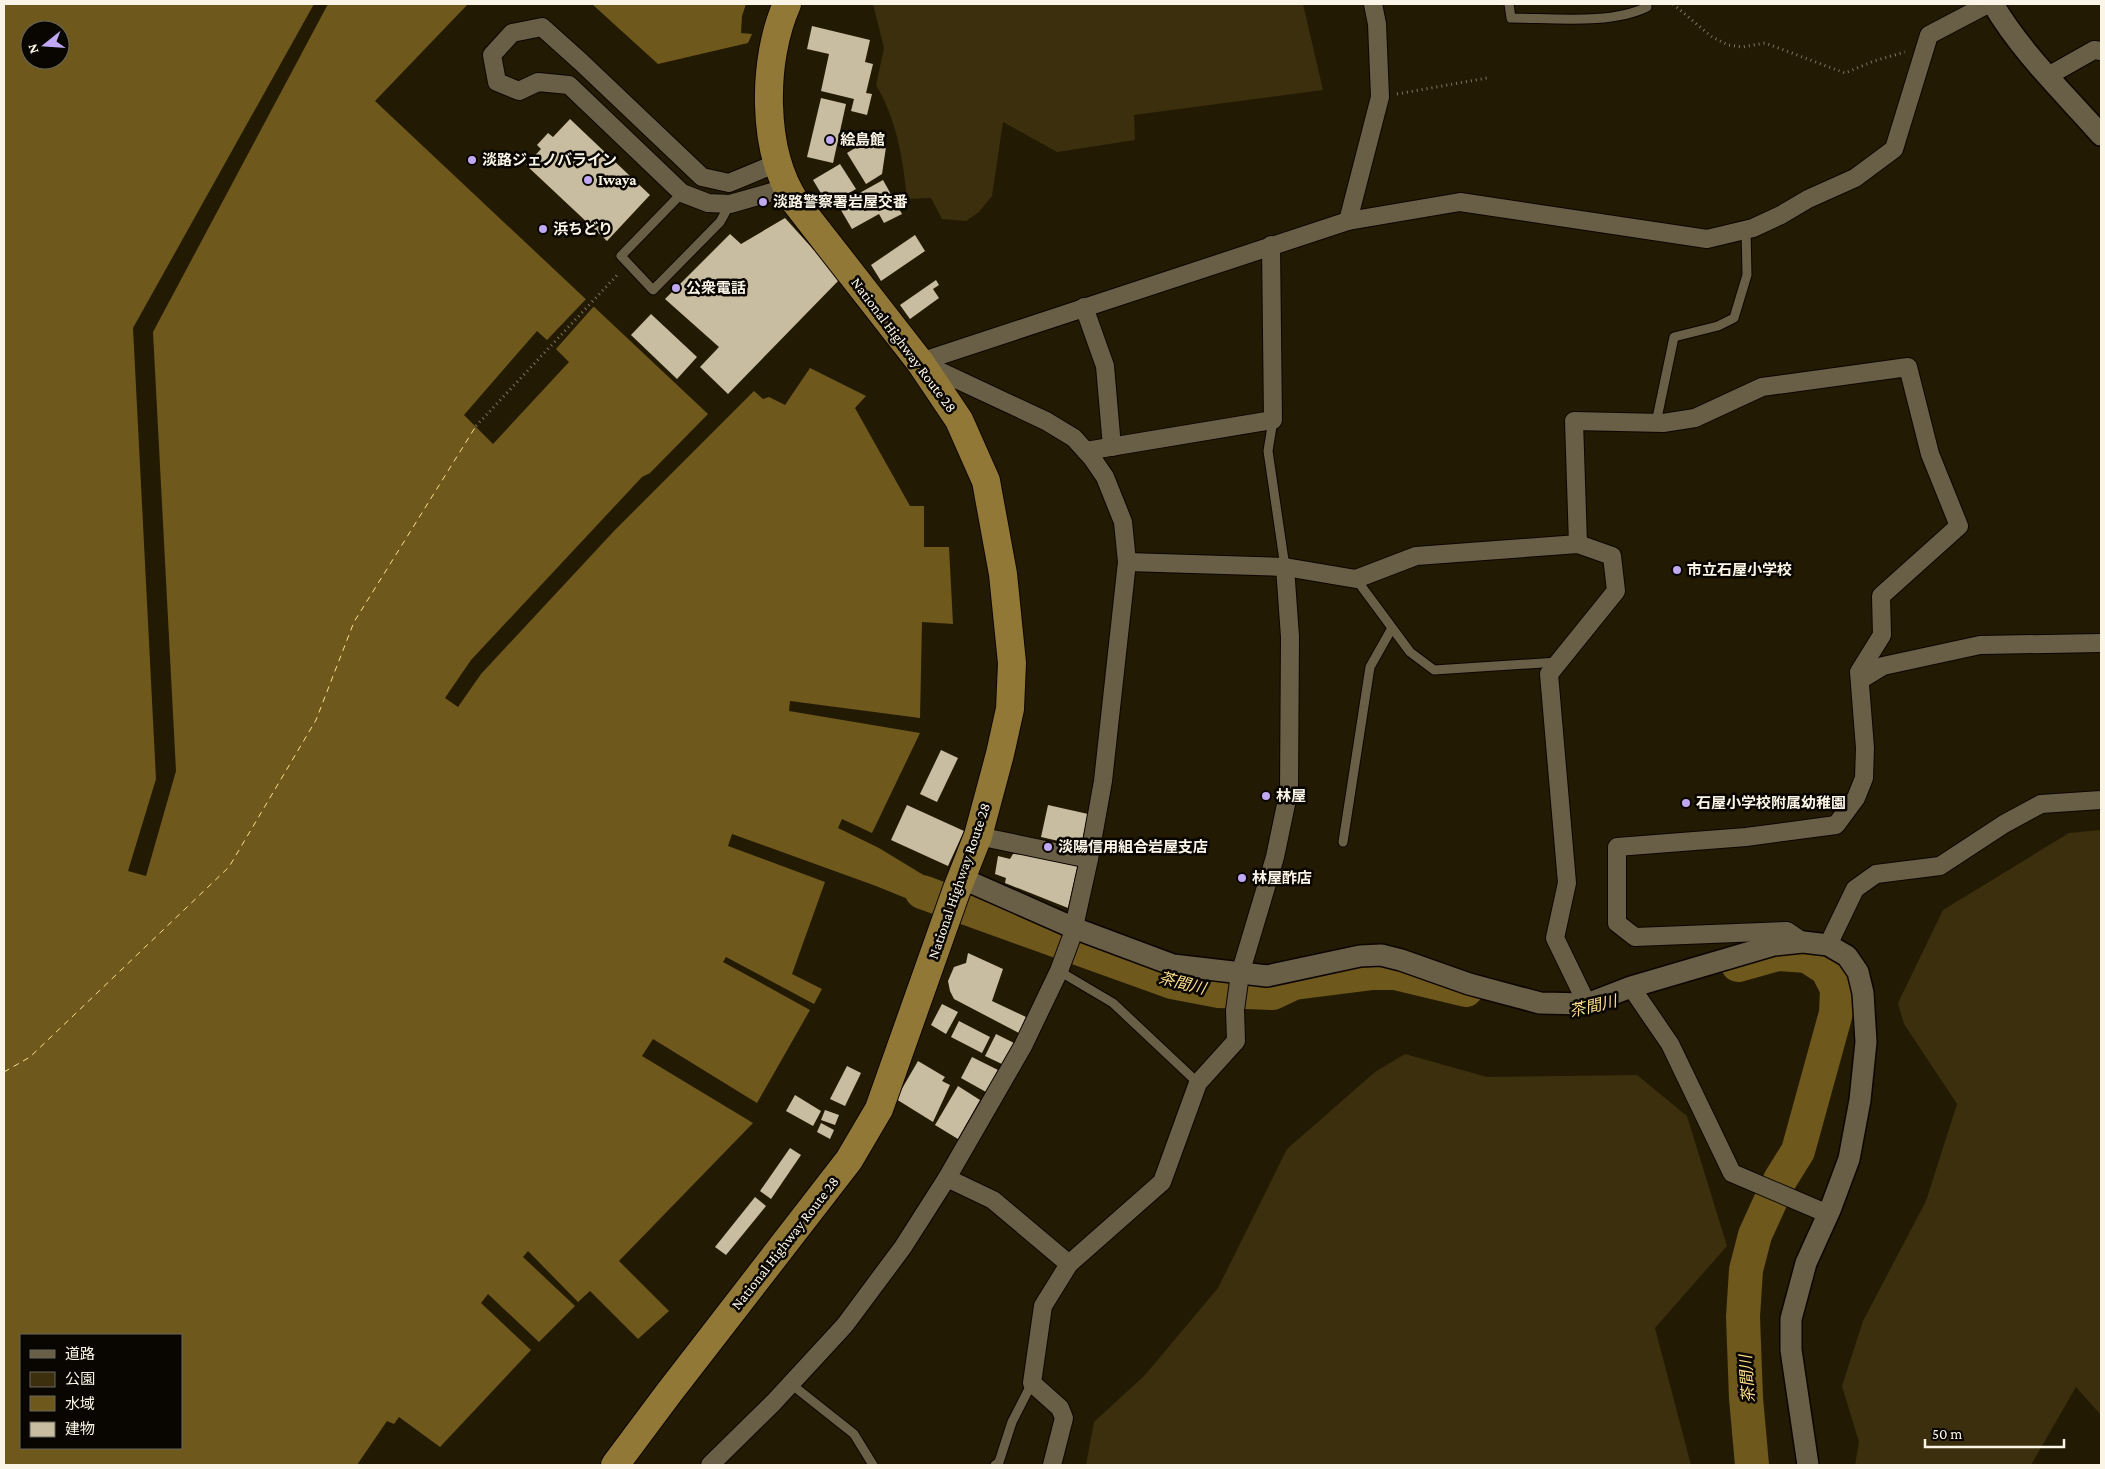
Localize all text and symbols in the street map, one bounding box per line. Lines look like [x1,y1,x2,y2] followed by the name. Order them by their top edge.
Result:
[20,20,70,70] north arrow
[23,41,42,56] text: N
[840,131,885,148] place label: 絵島館
[824,134,836,146] marker: 絵島館
[482,152,617,168] place label: 淡路ジェノバライン
[466,154,478,166] marker: 淡路ジェノバライン
[598,172,637,188] place label: Iwaya
[582,174,594,186] marker: Iwaya
[773,194,908,210] place label: 淡路警察署岩屋交番
[757,196,769,208] marker: 淡路警察署岩屋交番
[553,221,613,237] place label: 浜ちどり
[537,223,549,235] marker: 浜ちどり
[847,275,960,416] street label: National Highway Route 28
[686,279,746,296] place label: 公衆電話
[670,282,682,294] marker: 公衆電話
[1687,562,1792,578] place label: 市立石屋小学校
[1671,564,1683,576] marker: 市立石屋小学校
[1276,788,1306,804] place label: 林屋
[1260,790,1272,802] marker: 林屋
[1696,795,1846,811] place label: 石屋小学校附属幼稚園
[1680,797,1692,809] marker: 石屋小学校附属幼稚園
[925,801,994,962] street label: National Highway Route 28
[1058,839,1208,855] place label: 淡陽信用組合岩屋支店
[1042,841,1054,853] marker: 淡陽信用組合岩屋支店
[1252,870,1312,886] place label: 林屋酢店
[1236,872,1248,884] marker: 林屋酢店
[1157,969,1209,998] water label: 茶間川
[1568,992,1620,1020] water label: 茶間川
[728,1173,843,1313] street label: National Highway Route 28
[20,1334,182,1449] legend
[65,1346,95,1362] text: 道路
[1737,1352,1757,1404] water label: 茶間川
[65,1371,95,1387] text: 公園
[65,1396,95,1412] text: 水域
[1925,1416,2064,1448] scale bar
[65,1421,95,1437] text: 建物
[1932,1426,1962,1442] text: 50 m

